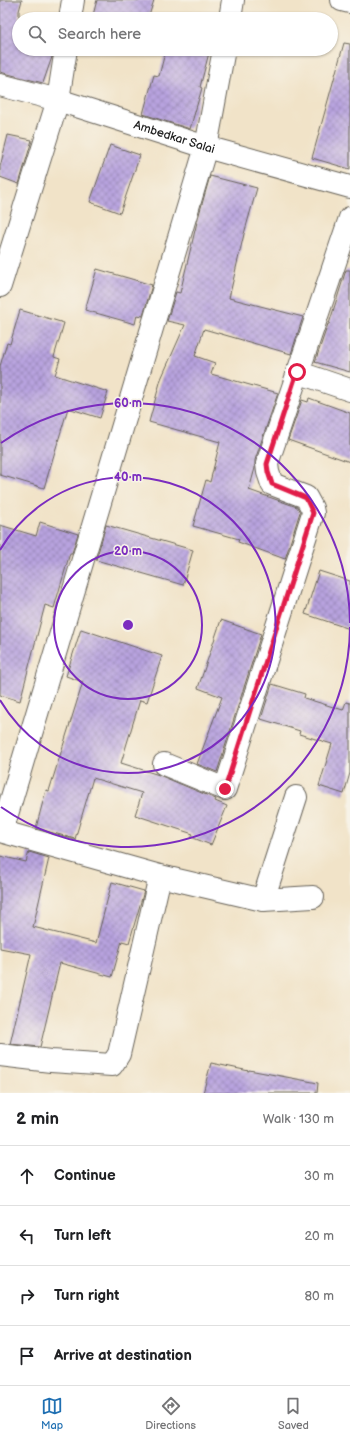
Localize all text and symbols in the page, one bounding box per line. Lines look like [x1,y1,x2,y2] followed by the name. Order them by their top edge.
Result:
[12,12,338,56] search box
[26,23,48,45] icon: search
[58,25,141,44] text: Search here
[132,118,217,157] street label: Ambedkar Salai
[288,363,306,381] route start
[114,396,142,411] text: 60 m
[114,470,142,485] text: 40 m
[114,544,142,559] text: 20 m
[121,618,135,632] centre of rings
[216,780,234,798] route end
[16,1109,59,1129] text: 2 min
[263,1111,334,1127] text: Walk · 130 m
[16,1165,38,1187] icon: ahead
[54,1166,116,1185] text: Continue
[304,1168,334,1184] text: 30 m
[16,1225,38,1247] icon: left
[54,1226,111,1245] text: Turn left
[304,1228,334,1244] text: 20 m
[16,1285,38,1307] icon: right
[54,1286,119,1305] text: Turn right
[305,1288,334,1304] text: 80 m
[16,1345,38,1367] icon: arrive
[54,1346,192,1365] text: Arrive at destination
[41,1395,63,1432] tab: Map
[145,1395,196,1432] tab: Directions
[278,1395,309,1432] tab: Saved

